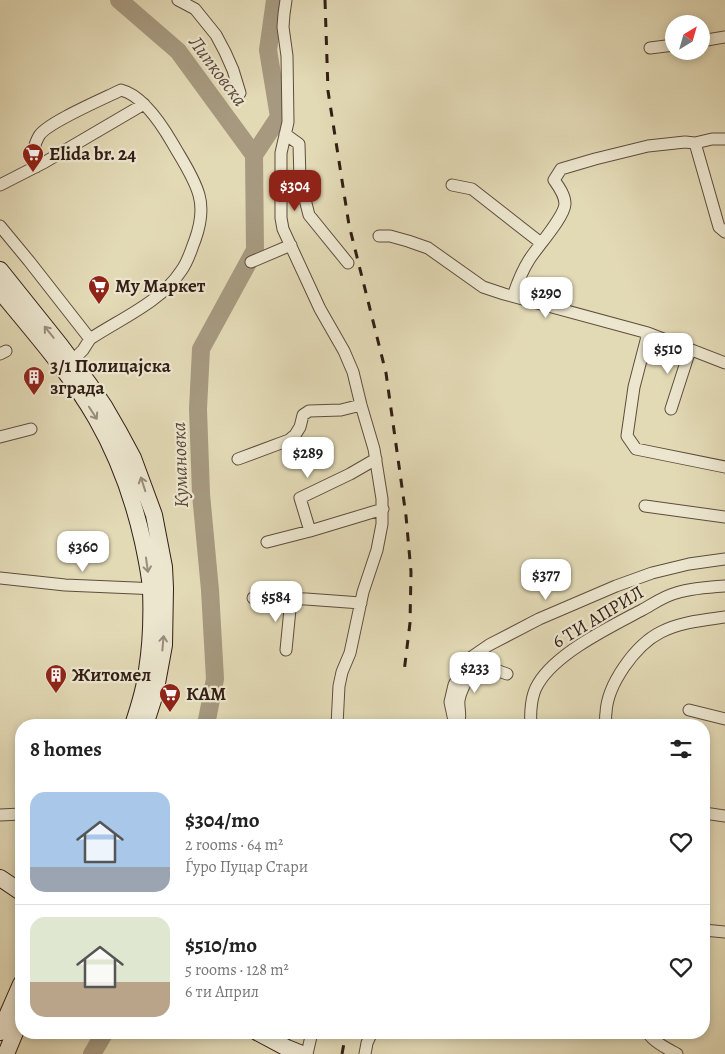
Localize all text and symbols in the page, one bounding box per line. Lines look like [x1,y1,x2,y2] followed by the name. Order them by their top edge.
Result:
[665,15,710,60] north arrow
[665,15,710,60] map controls
[182,29,254,112] water label: Липковска
[49,141,136,167] place label: Elida br. 24
[21,142,45,173] supermarket icon: Elida br. 24
[265,170,325,212] pin: $304
[280,175,310,197] text: $304
[115,273,206,299] place label: Му Маркет
[87,274,111,305] supermarket icon: Му Маркет
[516,276,576,319] pin: $290
[531,282,561,304] text: $290
[43,325,54,338] one-way arrow
[638,332,698,375] pin: $510
[654,338,682,360] text: $510
[50,353,172,401] place label: 3/1 Полицајска зграда
[22,365,46,396] building icon: 3/1 Полицајска зграда
[87,406,98,420] one-way arrow
[165,422,195,508] water label: Кумановка
[278,436,338,479] pin: $289
[293,442,323,464] text: $289
[138,476,148,492] one-way arrow
[53,530,113,573] pin: $360
[68,536,98,558] text: $360
[142,556,152,572] one-way arrow
[516,558,576,601] pin: $377
[532,564,560,586] text: $377
[547,579,649,655] street label: 6 ТИ АПРИЛ
[246,580,306,623] pin: $584
[261,586,291,608] text: $584
[158,636,168,652] one-way arrow
[445,652,505,694] pin: $233
[461,657,489,679] text: $233
[72,662,151,688] place label: Житомел
[44,663,68,694] building icon: Житомел
[186,681,226,707] place label: КАМ
[158,682,182,713] supermarket icon: КАМ
[30,735,102,763] text: 8 homes
[667,735,695,763] icon: filters
[185,806,260,834] text: $304/mo
[70,812,130,872] icon: home
[667,828,695,856] icon: heart
[185,834,283,856] text: 2 rooms · 64 m²
[185,856,308,878] text: Ѓуро Пуцар Стари
[185,931,257,959] text: $510/mo
[70,937,130,997] icon: home
[667,953,695,981] icon: heart
[185,959,289,981] text: 5 rooms · 128 m²
[185,981,259,1003] text: 6 ти Април

